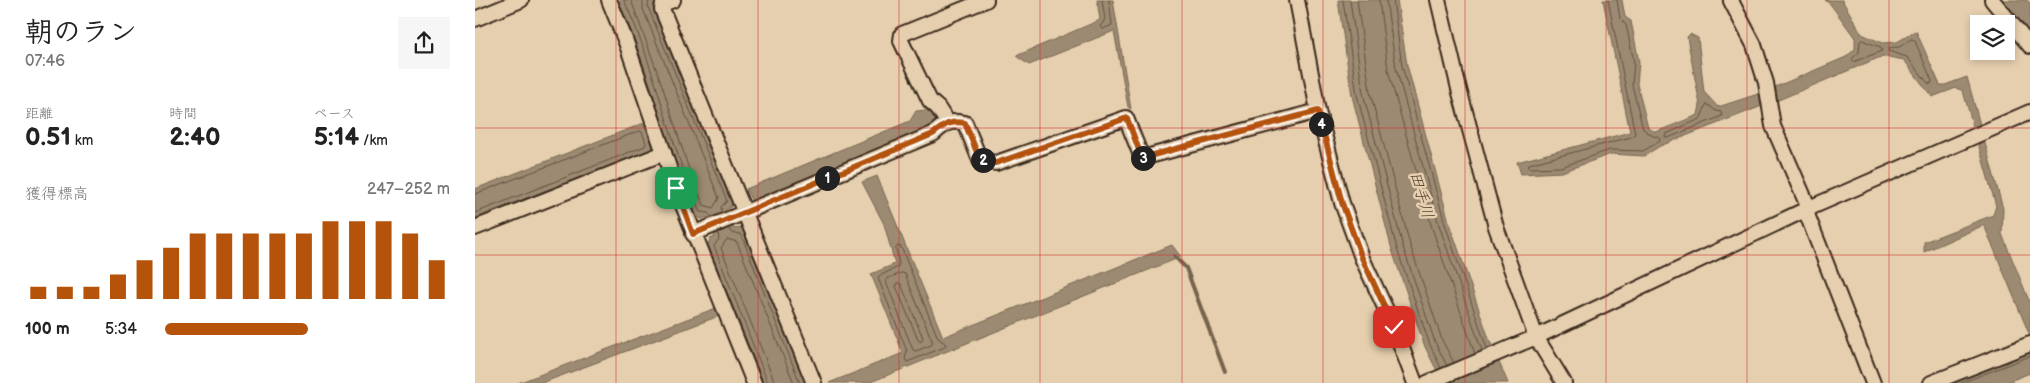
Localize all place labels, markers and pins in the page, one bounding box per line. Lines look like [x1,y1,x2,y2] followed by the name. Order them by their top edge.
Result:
[1309,112,1333,136] pin: 4
[1131,146,1155,170] pin: 3
[971,148,995,172] pin: 2
[815,166,839,190] pin: 1
[655,167,697,209] pin
[1373,306,1415,348] pin

